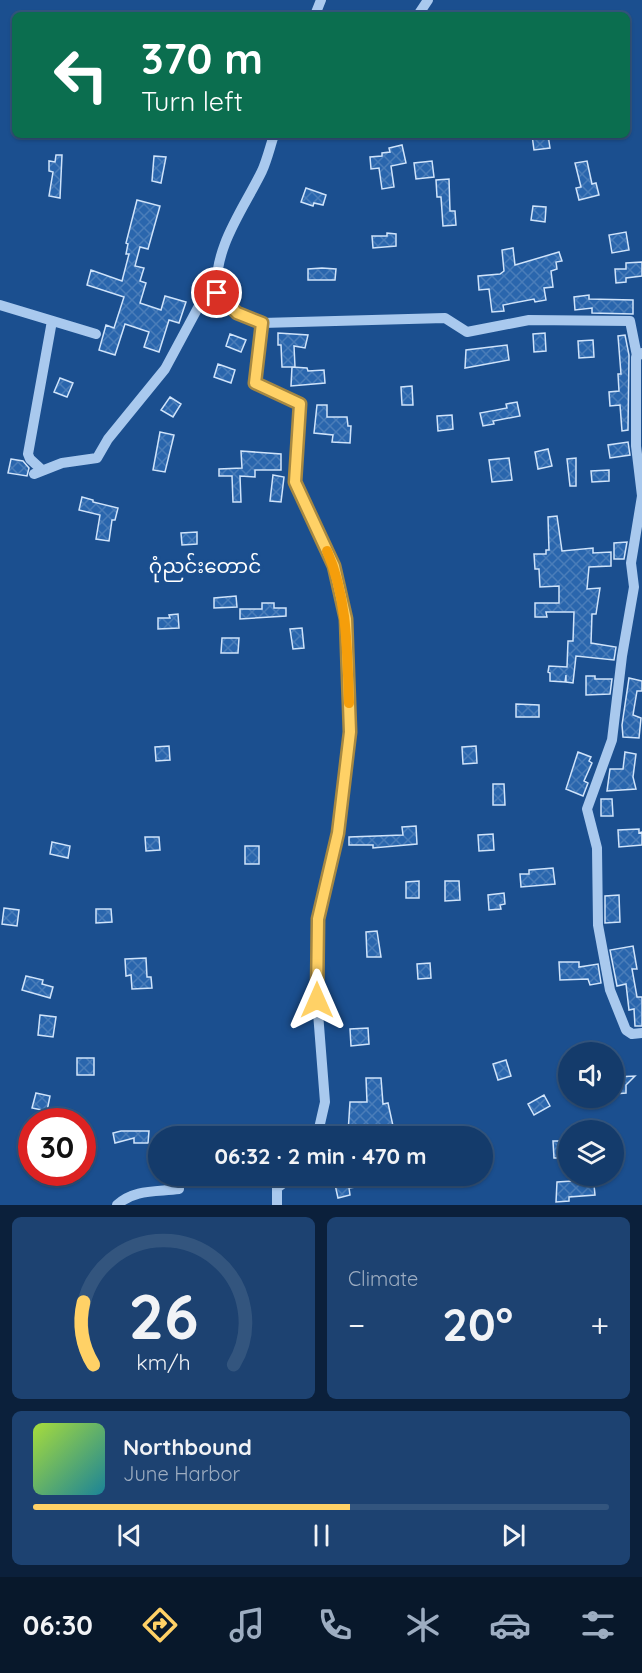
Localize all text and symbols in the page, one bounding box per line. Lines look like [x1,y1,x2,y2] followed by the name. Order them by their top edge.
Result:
[141,32,263,85] text: 370 m
[42,36,120,114] icon: left
[141,84,243,118] text: Turn left
[191,267,242,318] pin
[200,276,233,309] icon: arrive
[149,552,261,583] district label: ဂုံညင်းတောင်
[285,968,349,1032] position arrow
[558,1042,624,1186] map controls
[558,1042,624,1108] button: sound
[18,1108,96,1186] speed limit sign: 30
[558,1120,624,1186] button: layers
[215,1142,427,1170] text: 06:32 · 2 min · 470 m
[348,1266,418,1291] text: Climate
[128,1277,199,1355] text: 26
[442,1296,513,1352] text: 20°
[348,1304,365,1345] text: −
[590,1304,609,1345] text: +
[136,1349,191,1375] text: km/h
[123,1433,252,1461] text: Northbound
[123,1461,240,1486] text: June Harbor
[113,1519,146,1552] icon: previous
[305,1519,338,1552] icon: pause
[497,1519,530,1552] icon: next
[139,1604,181,1646] icon: directions
[226,1604,268,1646] icon: music
[314,1604,356,1646] icon: phone
[402,1604,444,1646] icon: climate
[489,1604,531,1646] icon: car
[577,1604,619,1646] icon: filters
[23,1608,93,1642] text: 06:30

